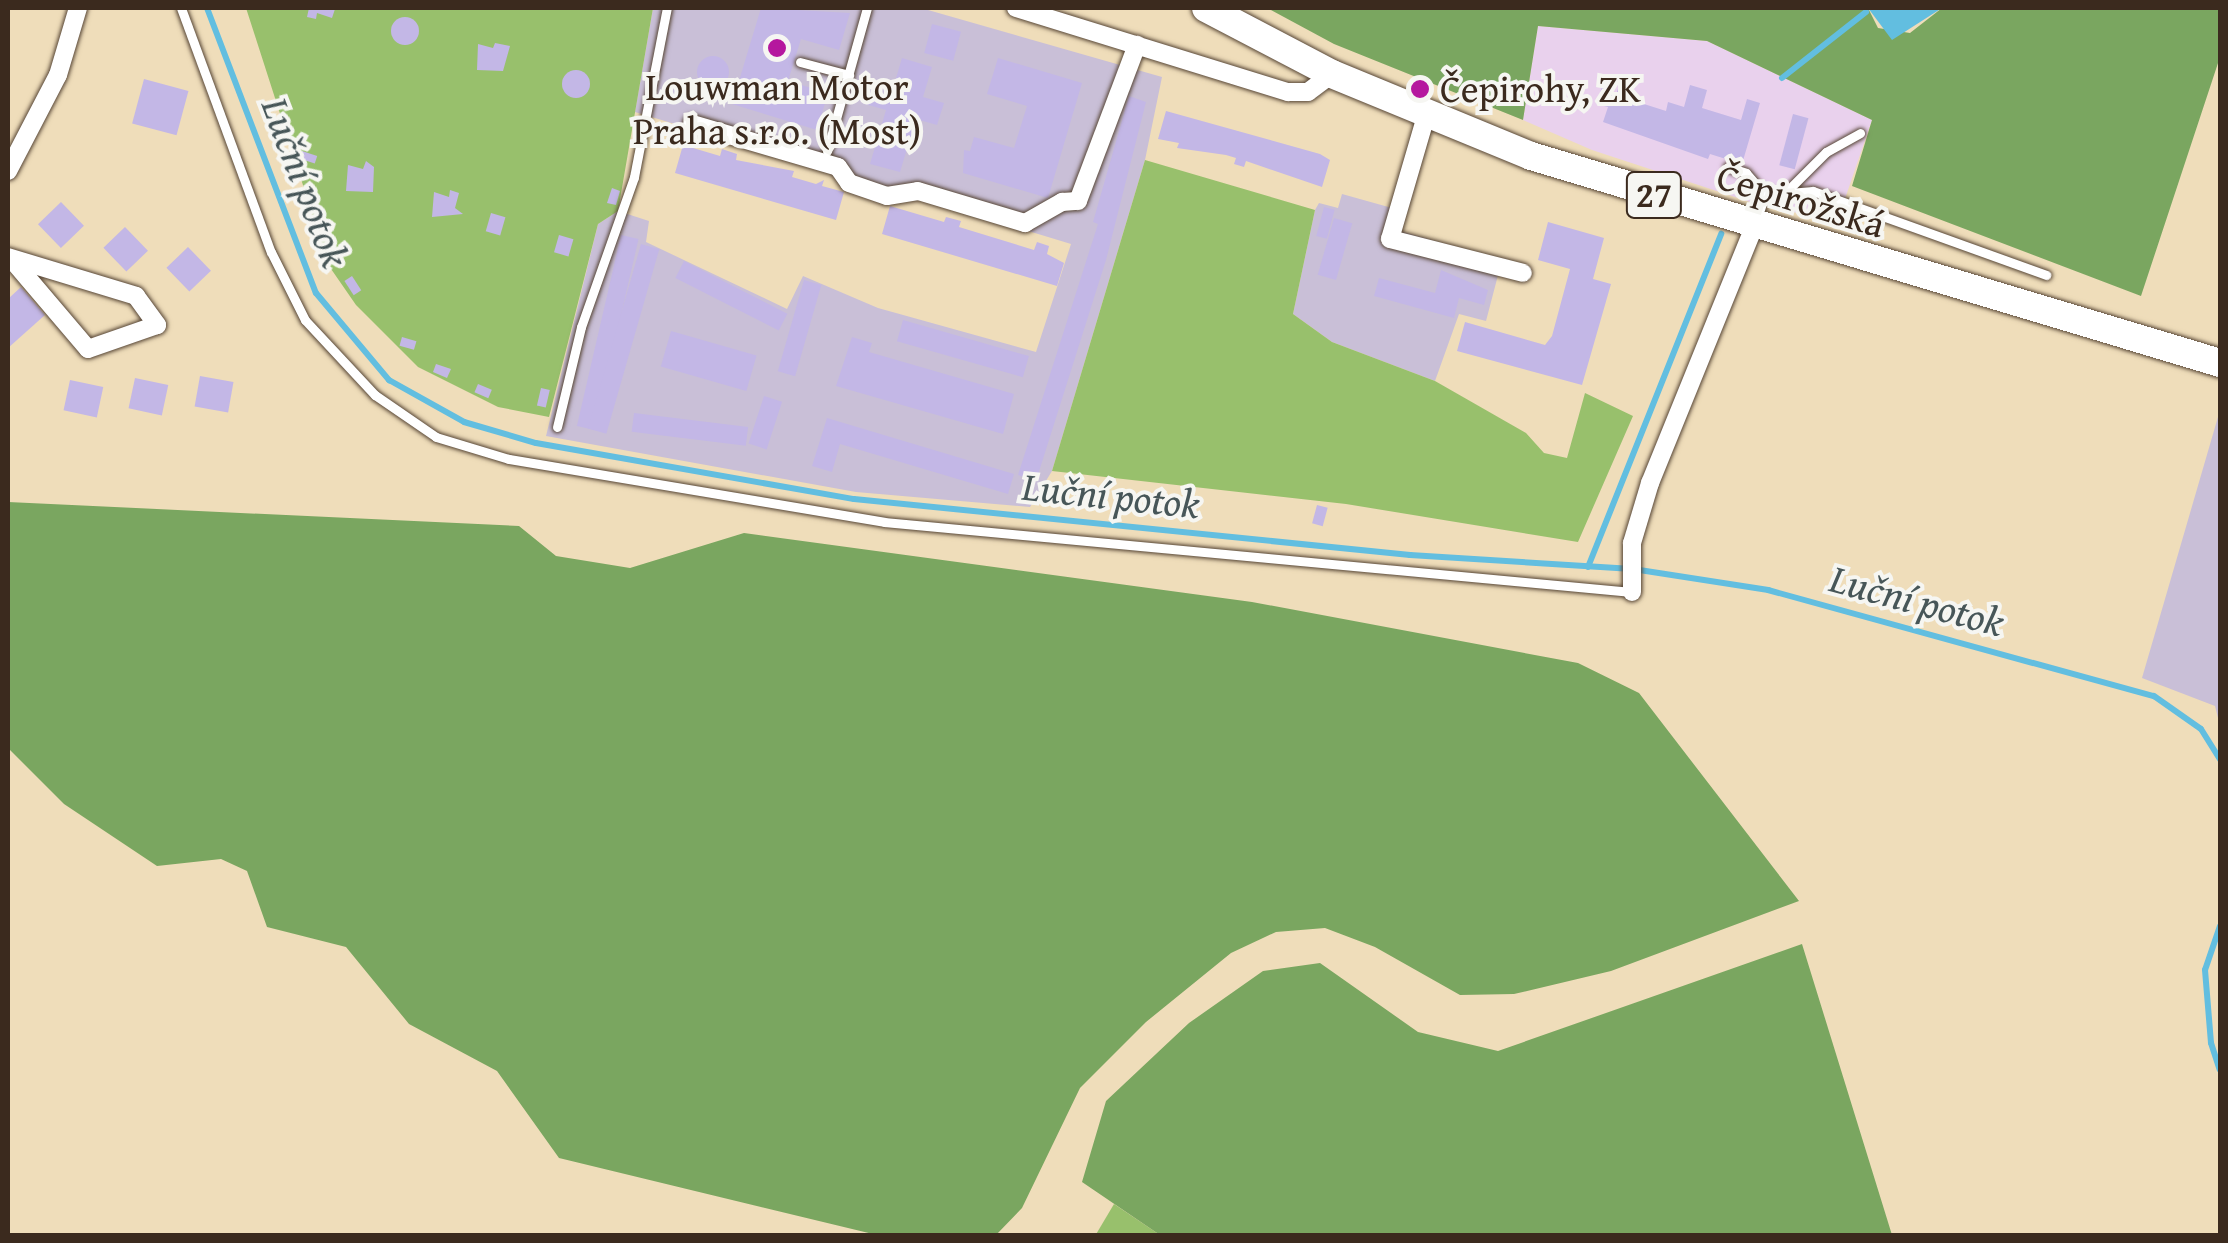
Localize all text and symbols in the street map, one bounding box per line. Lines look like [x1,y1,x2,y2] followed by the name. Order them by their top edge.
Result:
[766,37,788,59] marker: Louwman Motor Praha s.r.o. (Most)
[633,64,921,153] place label: Louwman Motor Praha s.r.o. (Most)
[1440,66,1641,112] place label: Čepirohy, ZK
[1409,78,1431,100] marker: Čepirohy, ZK
[252,90,360,274] water label: Luční potok
[1712,153,1890,247] street label: Čepirožská
[1624,165,1684,225] road number: 27
[1020,462,1202,528] water label: Luční potok
[1825,554,2009,646] water label: Luční potok

